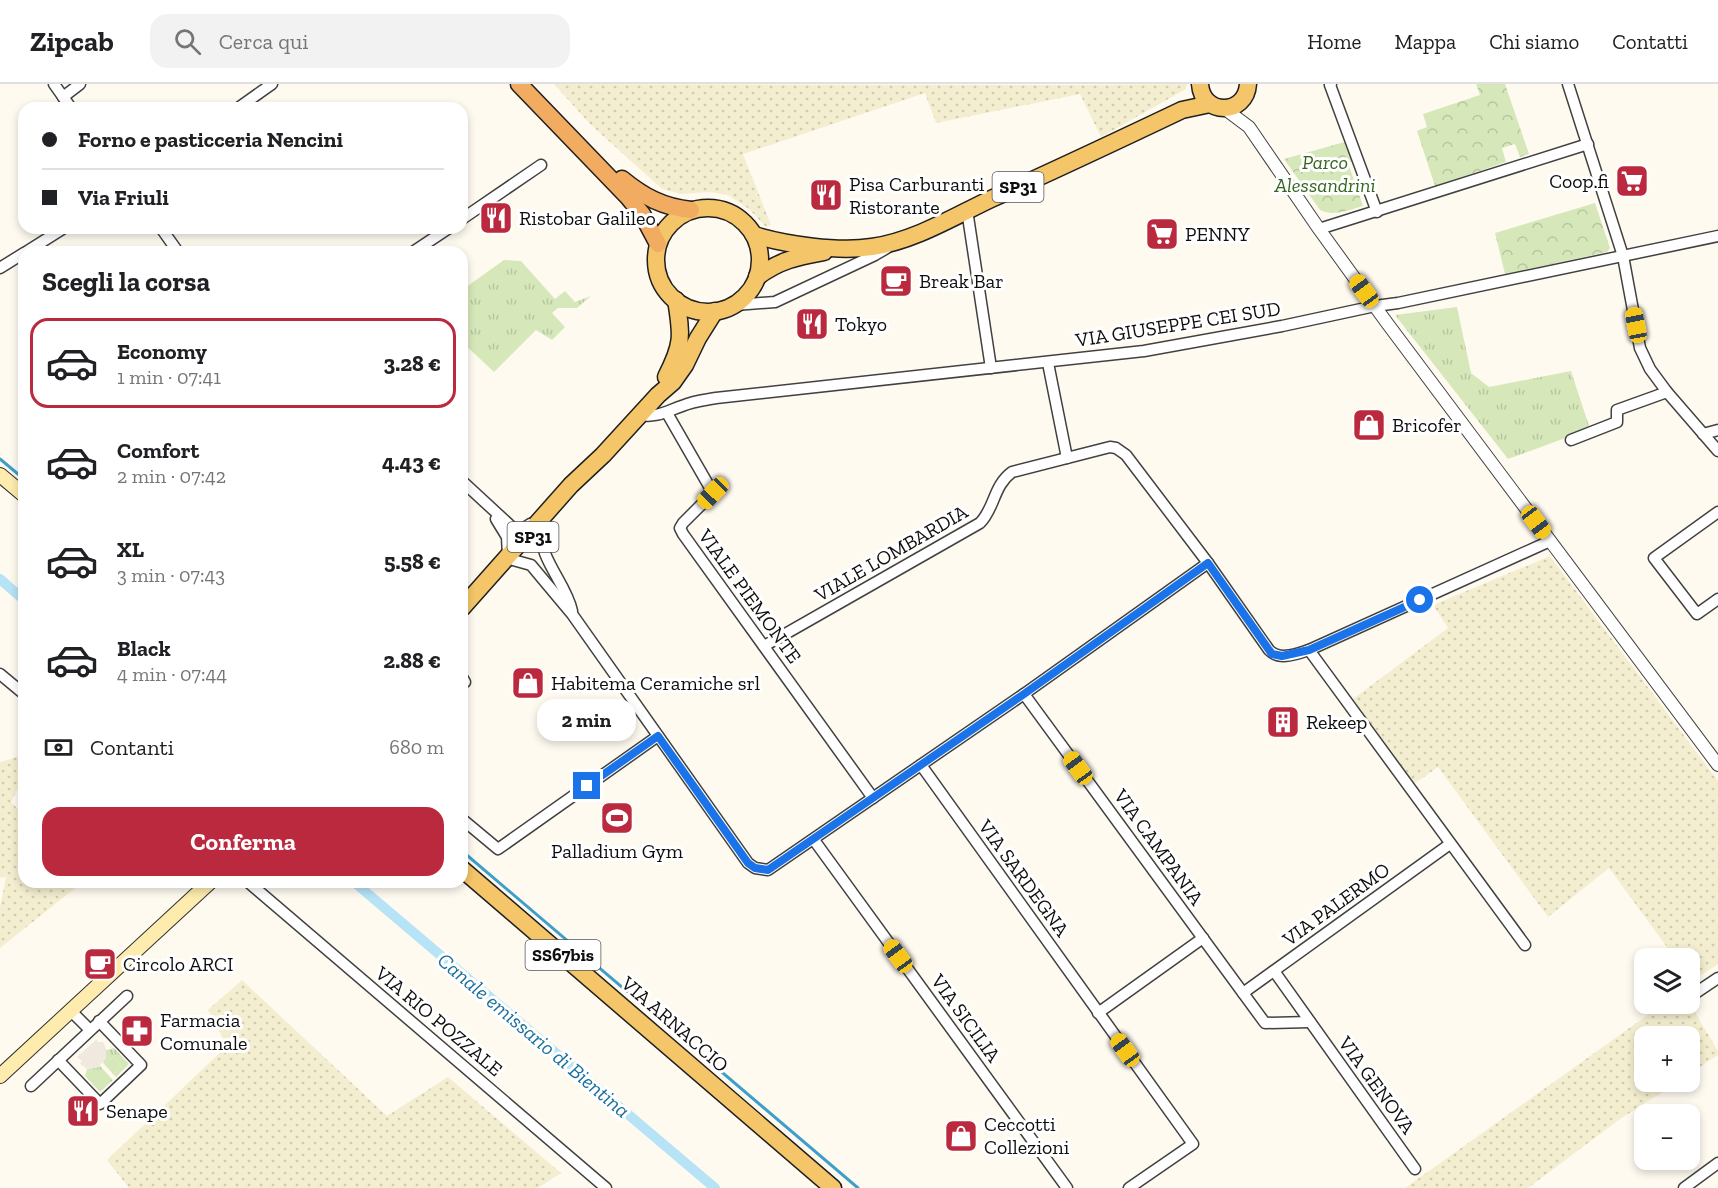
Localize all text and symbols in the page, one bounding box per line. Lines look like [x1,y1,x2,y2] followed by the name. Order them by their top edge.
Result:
[150,14,570,68] search box
[30,25,114,58] text: Zipcab
[171,25,204,58] icon: search
[219,28,308,55] text: Cerca qui
[1307,29,1361,54] text: Home
[1394,29,1456,54] text: Mappa
[1489,29,1579,54] text: Chi siamo
[1612,29,1688,54] text: Contatti
[78,126,343,153] text: Forno e pasticceria Nencini
[1273,150,1376,197] park label: Parco Alessandrini
[1614,163,1650,199] supermarket icon: Coop.fi
[1549,169,1609,193] place label: Coop.fi
[849,172,985,219] place label: Pisa Carburanti Ristorante
[992,172,1044,202] road number: SP31
[808,177,844,213] restaurant icon: Pisa Carburanti Ristorante
[78,184,169,211] text: Via Friuli
[478,200,514,236] restaurant icon: Ristobar Galileo
[519,206,656,230] place label: Ristobar Galileo
[1144,216,1180,252] supermarket icon: PENNY
[1185,222,1251,246] place label: PENNY
[878,263,914,299] cafe icon: Break Bar
[42,266,210,298] text: Scegli la corsa
[919,269,1004,293] place label: Break Bar
[1346,271,1382,311] car
[1073,296,1282,352] street label: VIA GIUSEPPE CEI SUD
[794,306,830,342] restaurant icon: Tokyo
[1624,306,1648,344] car
[835,312,887,336] place label: Tokyo
[45,336,99,390] icon: car
[117,338,207,365] text: Economy
[383,350,441,377] text: 3.28 €
[117,365,221,389] text: 1 min · 07:41
[1351,407,1387,443] shop icon: Bricofer
[1392,413,1462,437] place label: Bricofer
[45,435,99,489] icon: car
[117,437,199,464] text: Comfort
[382,449,441,476] text: 4.43 €
[117,464,226,488] text: 2 min · 07:42
[694,474,732,512] car
[809,499,973,607] street label: VIALE LOMBARDIA
[1518,502,1554,542] car
[508,522,558,552] road number: SP31
[693,524,807,668] street label: VIALE PIEMONTE
[45,534,99,588] icon: car
[117,536,144,563] text: XL
[384,548,441,575] text: 5.58 €
[117,563,225,587] text: 3 min · 07:43
[1406,586,1433,613] route start
[45,633,99,687] icon: car
[117,635,171,662] text: Black
[383,647,441,674] text: 2.88 €
[117,662,227,686] text: 4 min · 07:44
[510,665,546,701] shop icon: Habitema Ceramiche srl
[551,671,760,695] place label: Habitema Ceramiche srl
[538,699,636,741] callout: 2 min
[1265,704,1301,740] building icon: Rekeep
[562,708,611,732] text: 2 min
[1306,710,1367,734] place label: Rekeep
[42,731,75,764] icon: cash
[90,734,174,761] text: Contanti
[389,735,444,759] text: 680 m
[1060,748,1096,788] car
[573,772,600,799] route end
[1108,784,1210,910] street label: VIA CAMPANIA
[599,800,635,836] sports icon: Palladium Gym
[42,807,444,876] button: Conferma
[973,814,1075,942] street label: VIA SARDEGNA
[551,839,684,863] place label: Palladium Gym
[1277,857,1394,952] street label: VIA PALERMO
[880,936,916,976] car
[526,940,600,970] road number: SS67bis
[82,946,118,982] cafe icon: Circolo ARCI
[433,947,635,1123] water label: Canale emissario di Bientina
[1634,948,1700,1170] map controls
[1634,948,1700,1014] button: layers
[123,952,233,976] place label: Circolo ARCI
[370,960,507,1081] street label: VIA RIO POZZALE
[926,969,1007,1067] street label: VIA SICILIA
[616,970,734,1077] street label: VIA ARNACCIO
[160,1008,248,1055] place label: Farmacia Comunale
[119,1013,155,1049] pharmacy icon: Farmacia Comunale
[1634,1026,1700,1092] button: +
[1107,1030,1143,1070] car
[1333,1031,1421,1139] street label: VIA GENOVA
[65,1093,101,1129] restaurant icon: Senape
[106,1099,168,1123] place label: Senape
[1634,1104,1700,1170] button: −
[984,1112,1070,1159] place label: Ceccotti Collezioni
[943,1118,979,1154] shop icon: Ceccotti Collezioni

